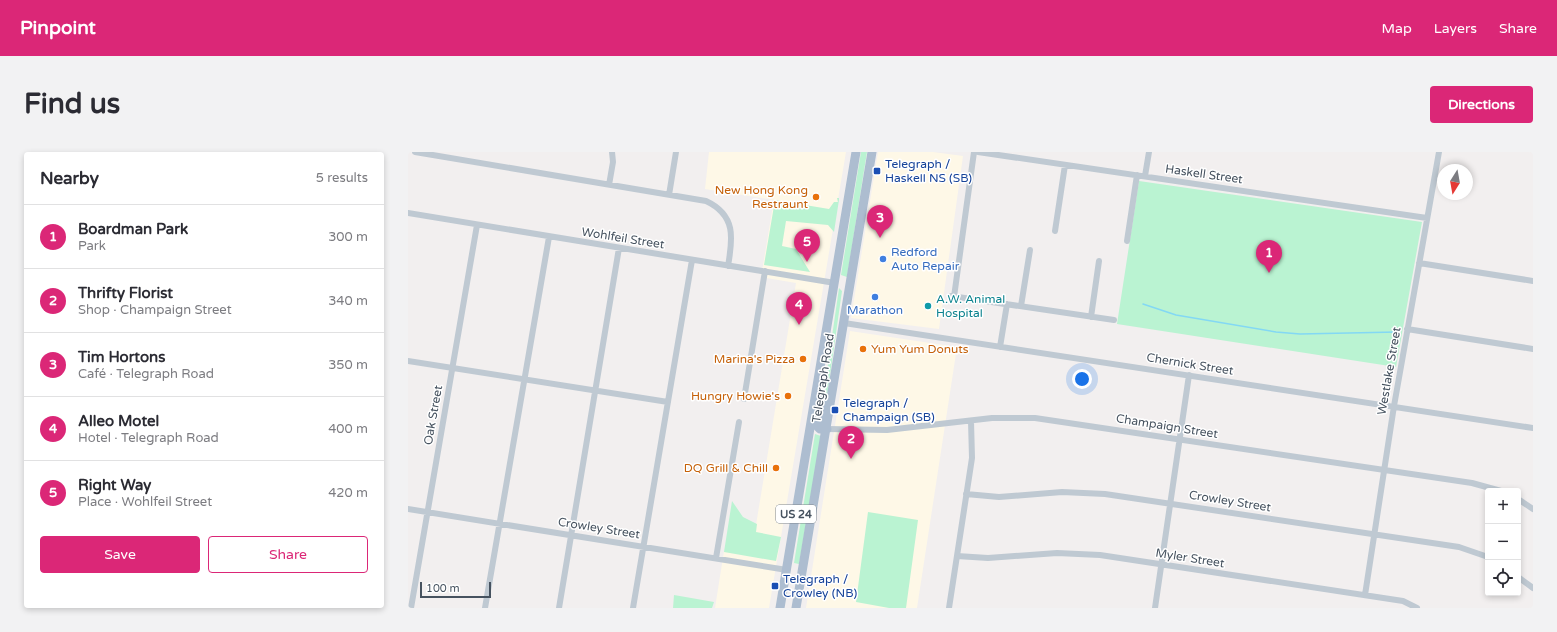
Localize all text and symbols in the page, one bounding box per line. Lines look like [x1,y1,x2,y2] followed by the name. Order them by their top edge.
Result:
[20,17,96,39] text: Pinpoint
[1382,20,1412,37] text: Map
[1434,20,1477,37] text: Layers
[1499,20,1537,37] text: Share
[1430,86,1533,123] button: Directions
[24,87,120,121] text: Find us
[885,157,972,185] place label: Telegraph / Haskell NS (SB)
[1164,162,1244,186] street label: Haskell Street
[1437,164,1473,200] north arrow
[872,166,882,176] marker: Telegraph / Haskell NS (SB)
[40,168,99,189] text: Nearby
[316,170,368,186] text: 5 results
[715,183,808,211] place label: New Hong Kong Restraunt
[811,192,821,202] marker: New Hong Kong Restraunt
[867,205,893,238] pin: 3
[78,220,188,238] text: Boardman Park
[581,225,666,252] street label: Wohlfeil Street
[49,229,57,245] text: 1
[328,229,368,245] text: 300 m
[794,229,820,262] pin: 5
[78,238,106,254] text: Park
[1256,240,1282,273] pin: 1
[891,245,960,273] place label: Redford Auto Repair
[878,254,888,264] marker: Redford Auto Repair
[78,284,173,302] text: Thrifty Florist
[786,292,812,325] pin: 4
[870,292,880,302] marker: Marathon
[936,292,1005,320] place label: A.W. Animal Hospital
[49,293,57,309] text: 2
[328,293,368,309] text: 340 m
[923,301,933,311] marker: A.W. Animal Hospital
[78,302,232,318] text: Shop · Champaign Street
[847,303,903,317] place label: Marathon
[1374,326,1404,416] street label: Westlake Street
[809,332,837,424] street label: Telegraph Road
[871,342,969,356] place label: Yum Yum Donuts
[858,344,868,354] marker: Yum Yum Donuts
[78,348,165,366] text: Tim Hortons
[1146,350,1235,378] street label: Chernick Street
[714,352,795,366] place label: Marina's Pizza
[798,354,808,364] marker: Marina's Pizza
[49,357,57,373] text: 3
[328,357,368,373] text: 350 m
[78,366,214,382] text: Café · Telegraph Road
[1072,369,1092,389] your location
[421,384,445,446] street label: Oak Street
[691,389,780,403] place label: Hungry Howie's
[783,391,793,401] marker: Hungry Howie's
[843,396,935,424] place label: Telegraph / Champaign (SB)
[830,405,840,415] marker: Telegraph / Champaign (SB)
[1115,411,1219,441] street label: Champaign Street
[78,412,159,430] text: Alleo Motel
[49,421,57,437] text: 4
[328,421,368,437] text: 400 m
[838,426,864,459] pin: 2
[78,430,219,446] text: Hotel · Telegraph Road
[684,461,768,475] place label: DQ Grill & Chill
[771,463,781,473] marker: DQ Grill & Chill
[78,476,151,494] text: Right Way
[49,485,57,501] text: 5
[328,485,368,501] text: 420 m
[1188,488,1272,514] street label: Crowley Street
[1485,488,1521,596] map controls
[1485,488,1521,524] button: +
[78,494,212,510] text: Place · Wohlfeil Street
[776,505,816,523] road number: US 24
[557,515,641,541] street label: Crowley Street
[1485,524,1521,560] button: −
[40,536,200,573] button: Save
[208,536,368,573] button: Share
[1154,546,1226,570] street label: Myler Street
[1485,560,1521,596] button: locate
[783,572,857,600] place label: Telegraph / Crowley (NB)
[420,580,491,599] scale bar
[770,581,780,591] marker: Telegraph / Crowley (NB)
[426,582,460,595] text: 100 m

